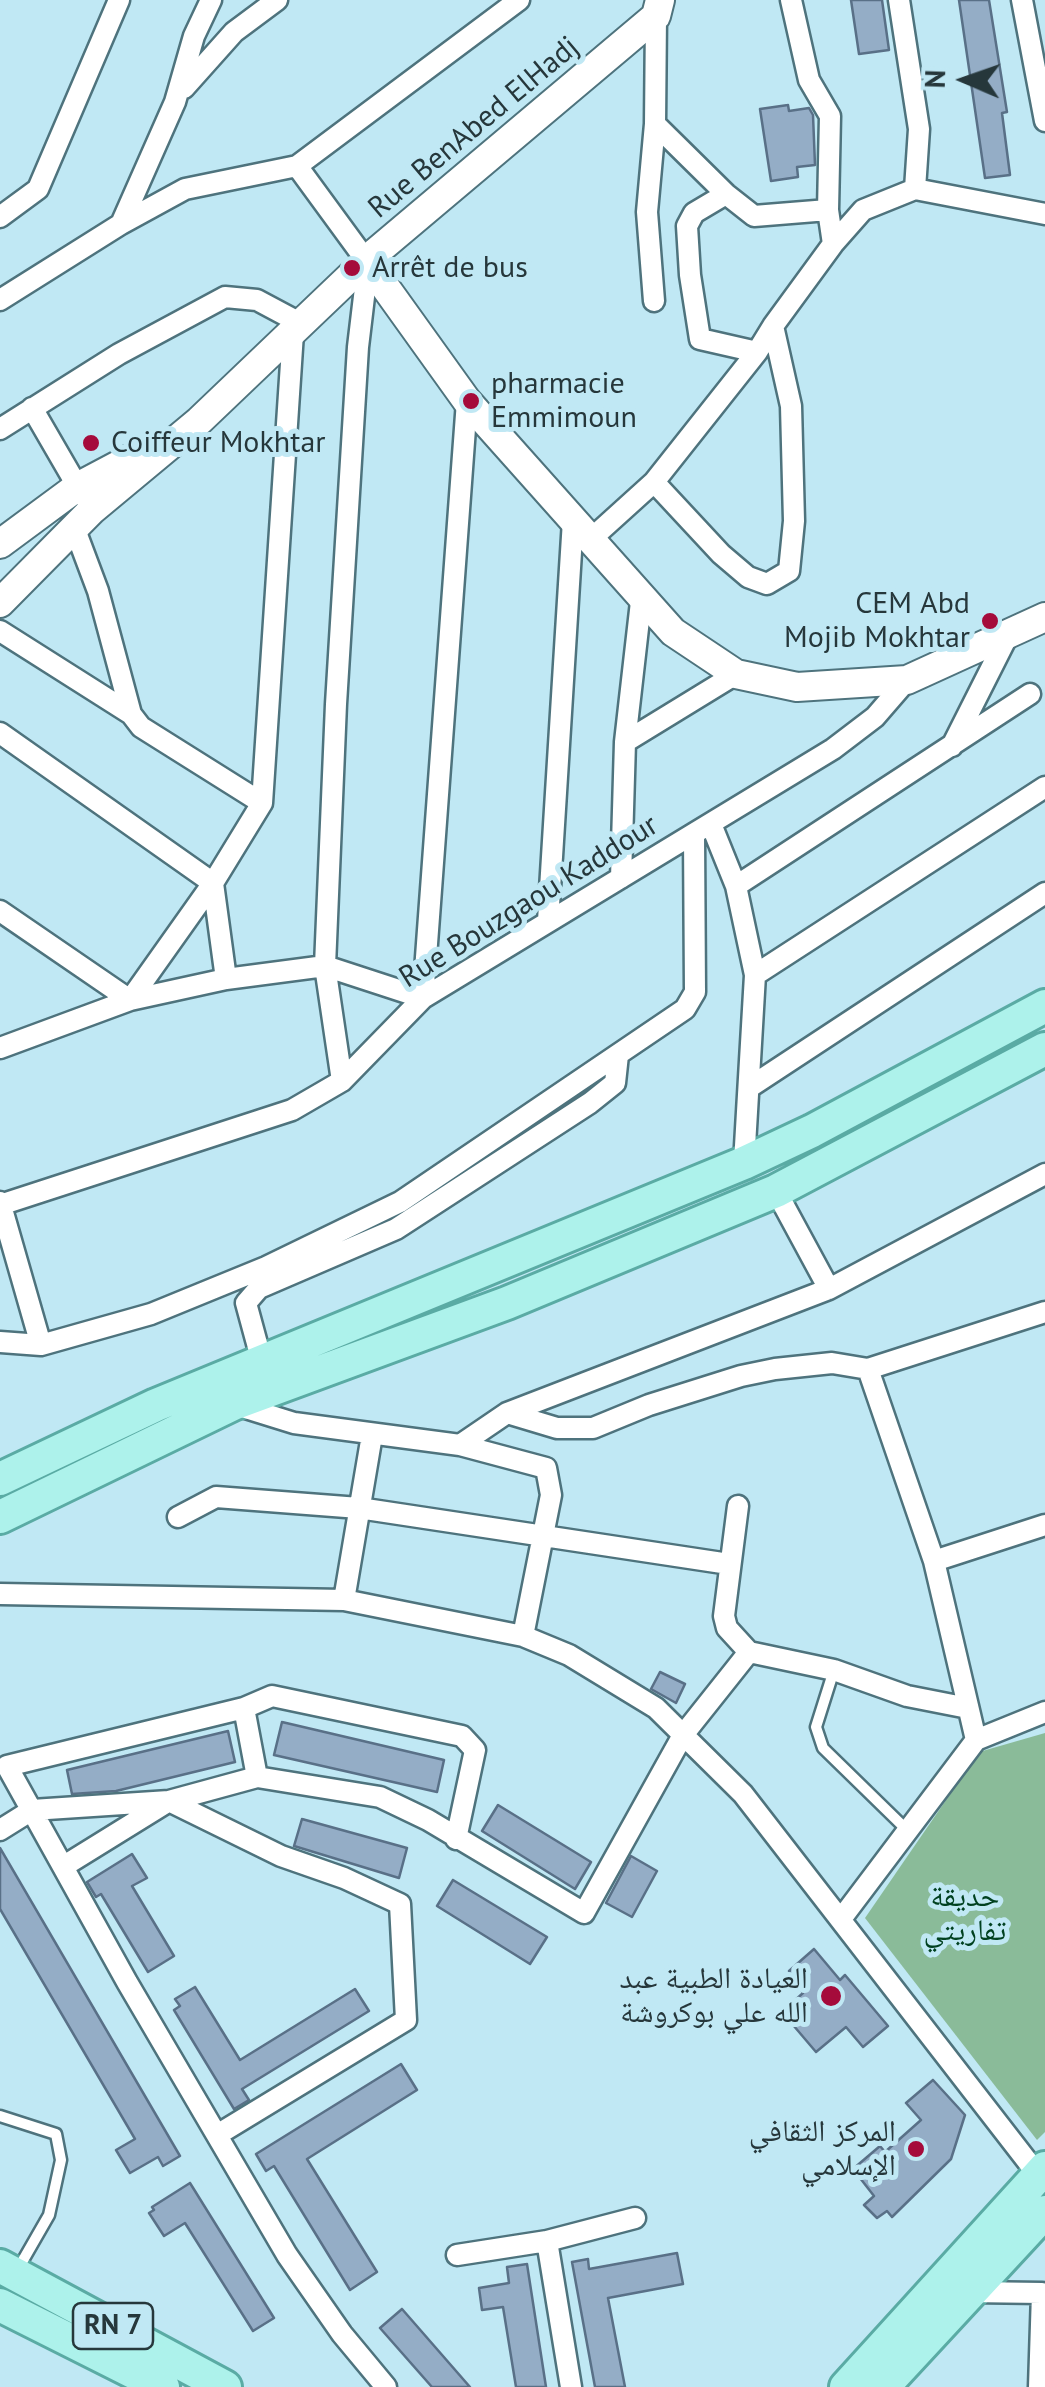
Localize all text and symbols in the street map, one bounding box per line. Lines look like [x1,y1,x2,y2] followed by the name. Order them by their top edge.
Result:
[362,30,586,226] street label: Rue BenAbed ElHadj
[915,30,1015,130] north arrow
[916,69,953,89] text: N
[372,250,528,286] place label: Arrêt de bus
[341,257,363,279] marker: Arrêt de bus
[491,366,637,436] place label: pharmacie Emmimoun
[460,390,482,412] marker: pharmacie Emmimoun
[111,425,325,461] place label: Coiffeur Mokhtar
[80,432,102,454] marker: Coiffeur Mokhtar
[784,586,970,656] place label: CEM Abd Mojib Mokhtar
[979,610,1001,632] marker: CEM Abd Mojib Mokhtar
[393,808,665,996] street label: Rue Bouzgaou Kaddour
[924,1879,1006,1950] park label: حديقة تفاريتي
[619,1961,808,2032] place label: العيادة الطبية عبد الله علي بوكروشة
[818,1983,844,2009] marker: العيادة الطبية عبد الله علي بوكروشة
[749,2114,896,2184] place label: المركز الثقافي الإسلامي
[905,2138,927,2160] marker: المركز الثقافي الإسلامي
[73,2303,153,2349] road number: RN 7

